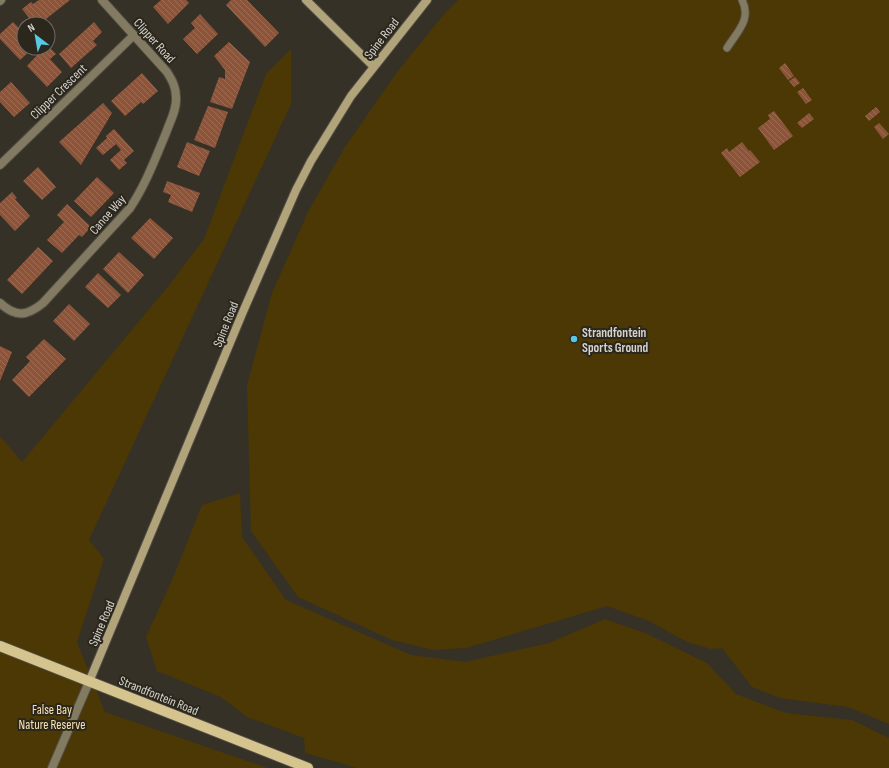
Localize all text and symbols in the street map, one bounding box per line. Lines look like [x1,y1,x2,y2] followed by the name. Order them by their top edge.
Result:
[130,15,179,66] street label: Clipper Road
[361,15,403,62] street label: Spine Road
[16,16,56,56] north arrow
[25,21,37,35] text: N
[27,61,90,123] street label: Clipper Crescent
[86,192,129,238] street label: Canoe Way
[210,299,242,350] street label: Spine Road
[582,325,649,356] place label: Strandfontein Sports Ground
[569,334,579,344] marker: Strandfontein Sports Ground
[85,598,119,649] street label: Spine Road
[117,673,201,719] street label: Strandfontein Road
[19,702,85,733] park label: False Bay Nature Reserve

